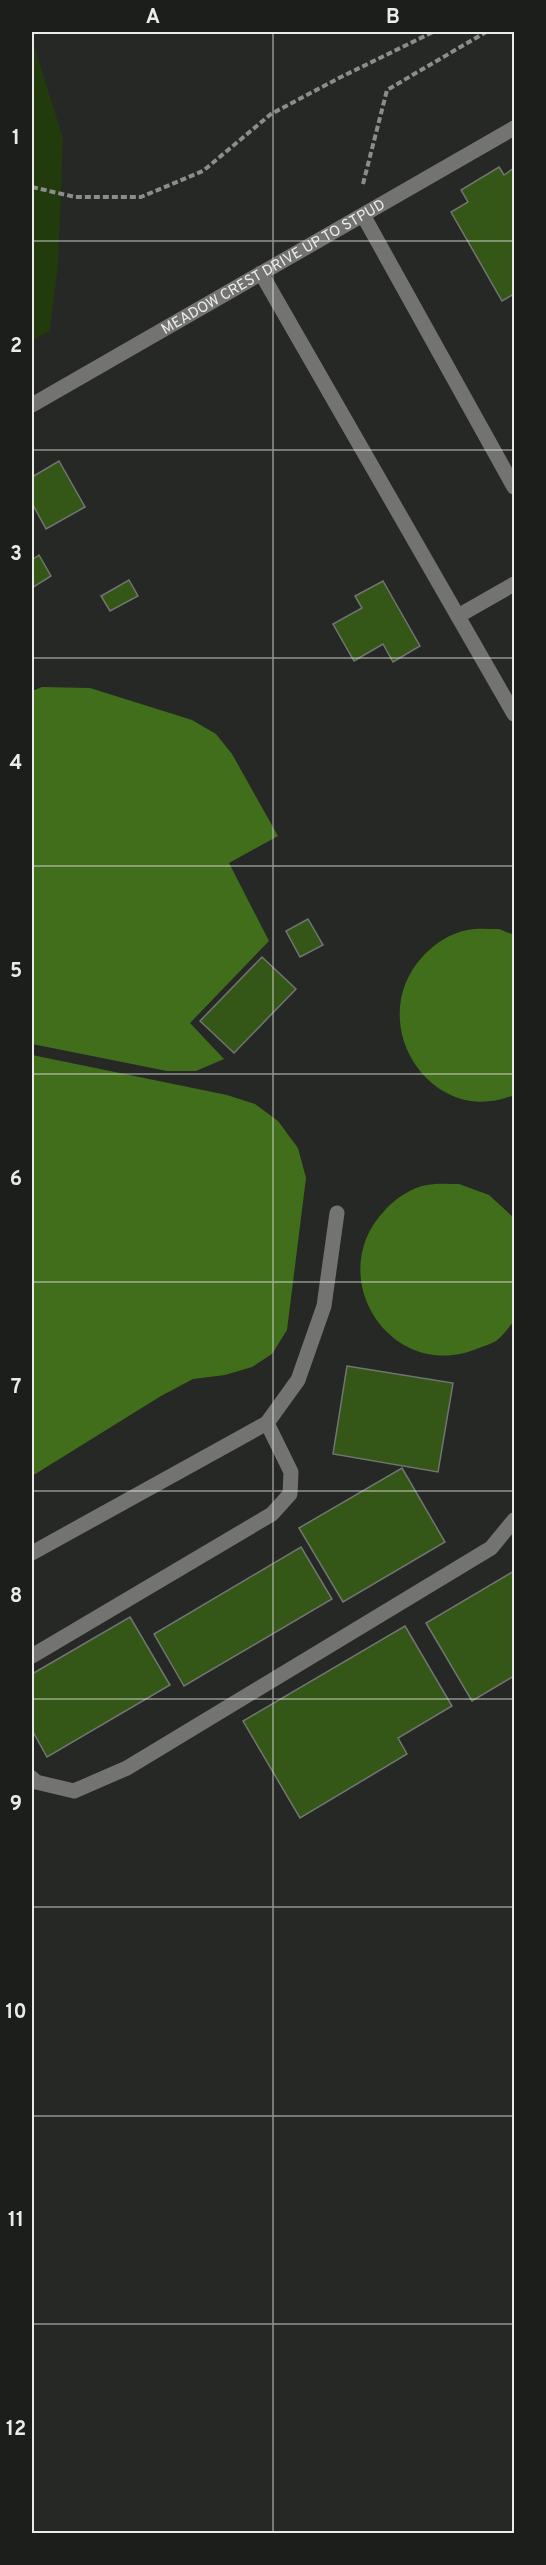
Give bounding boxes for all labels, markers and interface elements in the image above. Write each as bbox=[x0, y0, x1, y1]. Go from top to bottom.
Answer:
text: A bbox=[146, 5, 160, 31]
text: B bbox=[386, 5, 400, 31]
text: 1 bbox=[12, 126, 20, 152]
street label: MEADOW CREST DRIVE UP TO STPUD bbox=[158, 196, 389, 340]
text: 2 bbox=[10, 334, 22, 360]
text: 3 bbox=[10, 542, 22, 568]
text: 4 bbox=[10, 751, 22, 777]
text: 5 bbox=[10, 959, 22, 985]
text: 6 bbox=[10, 1167, 22, 1193]
text: 7 bbox=[11, 1375, 21, 1401]
text: 8 bbox=[10, 1584, 22, 1610]
text: 9 bbox=[10, 1792, 22, 1818]
text: 10 bbox=[5, 2000, 27, 2026]
text: 11 bbox=[8, 2208, 24, 2234]
text: 12 bbox=[6, 2417, 26, 2443]

